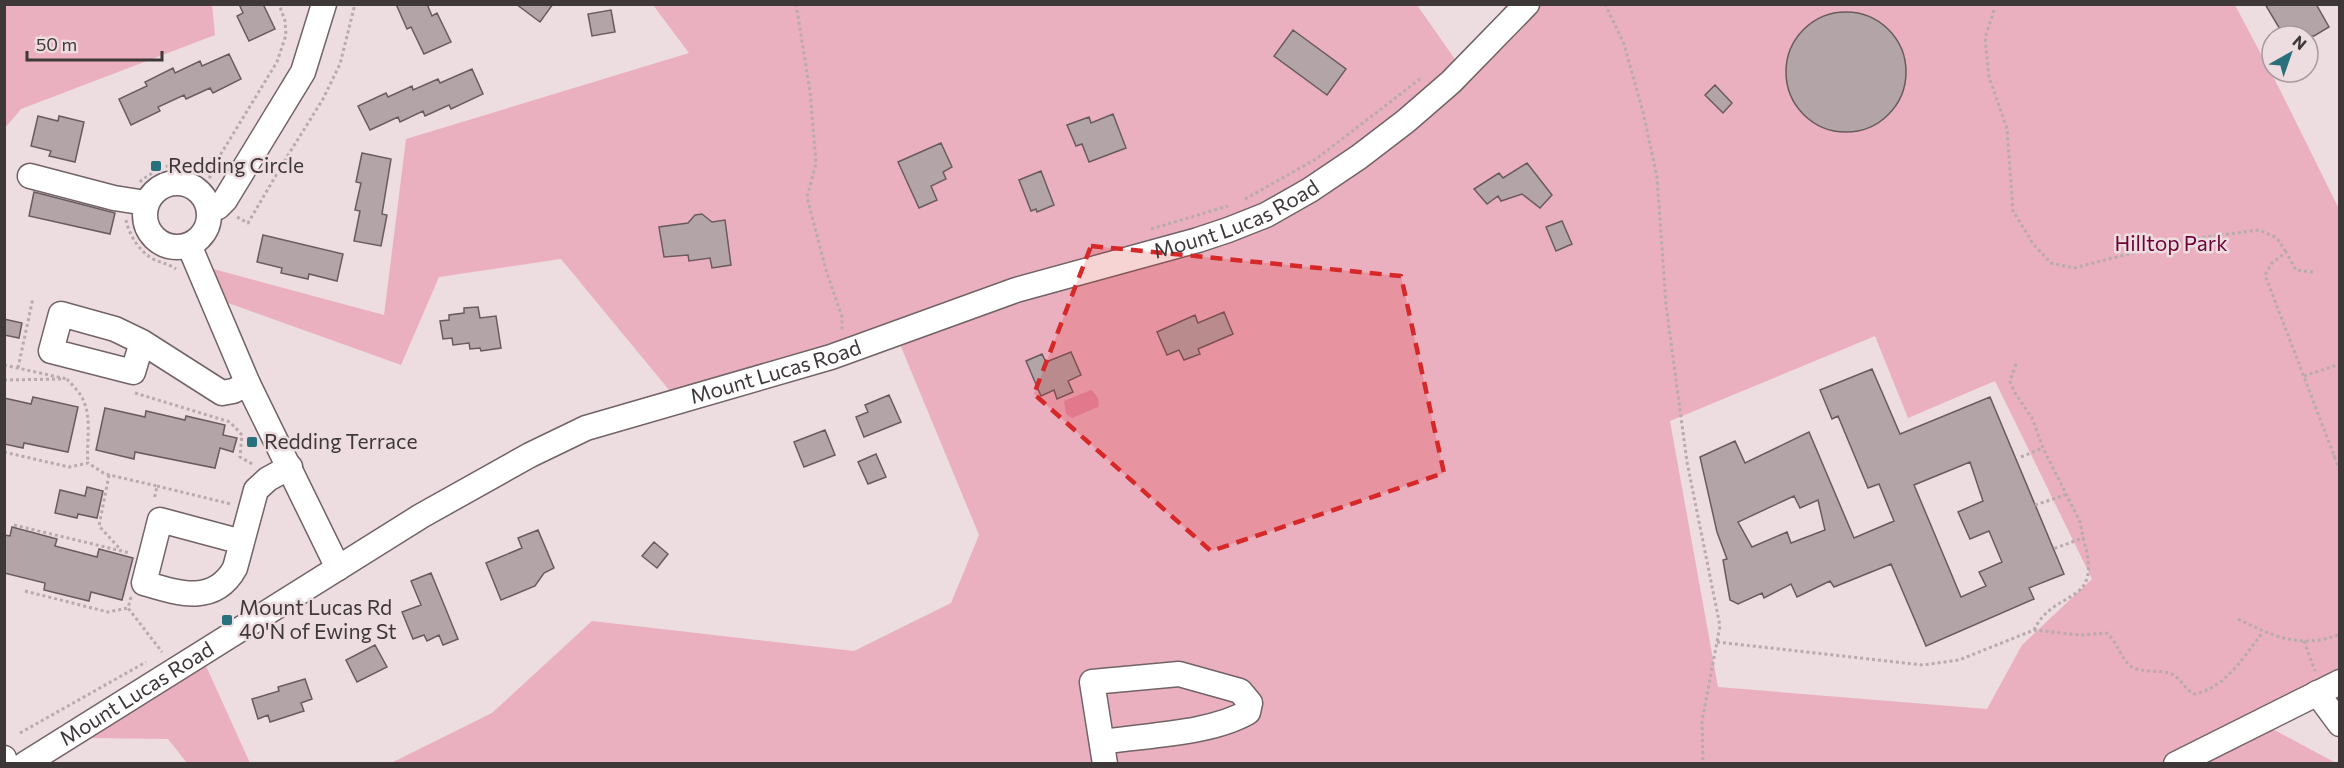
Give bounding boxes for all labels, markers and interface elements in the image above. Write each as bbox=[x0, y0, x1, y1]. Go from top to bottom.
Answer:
scale bar bbox=[27, 24, 162, 62]
north arrow bbox=[2260, 24, 2320, 84]
text: N bbox=[2289, 31, 2311, 53]
text: 50 m bbox=[36, 33, 77, 55]
place label: Redding Circle bbox=[168, 152, 304, 177]
marker: Redding Circle bbox=[149, 159, 163, 173]
street label: Mount Lucas Road bbox=[1151, 174, 1323, 263]
park label: Hilltop Park bbox=[2114, 230, 2228, 255]
street label: Mount Lucas Road bbox=[687, 333, 864, 408]
place label: Redding Terrace bbox=[264, 428, 417, 453]
marker: Redding Terrace bbox=[245, 435, 259, 449]
place label: Mount Lucas Rd 40'N of Ewing St bbox=[239, 594, 397, 643]
marker: Mount Lucas Rd 40'N of Ewing St bbox=[220, 613, 234, 627]
street label: Mount Lucas Road bbox=[54, 635, 218, 750]

